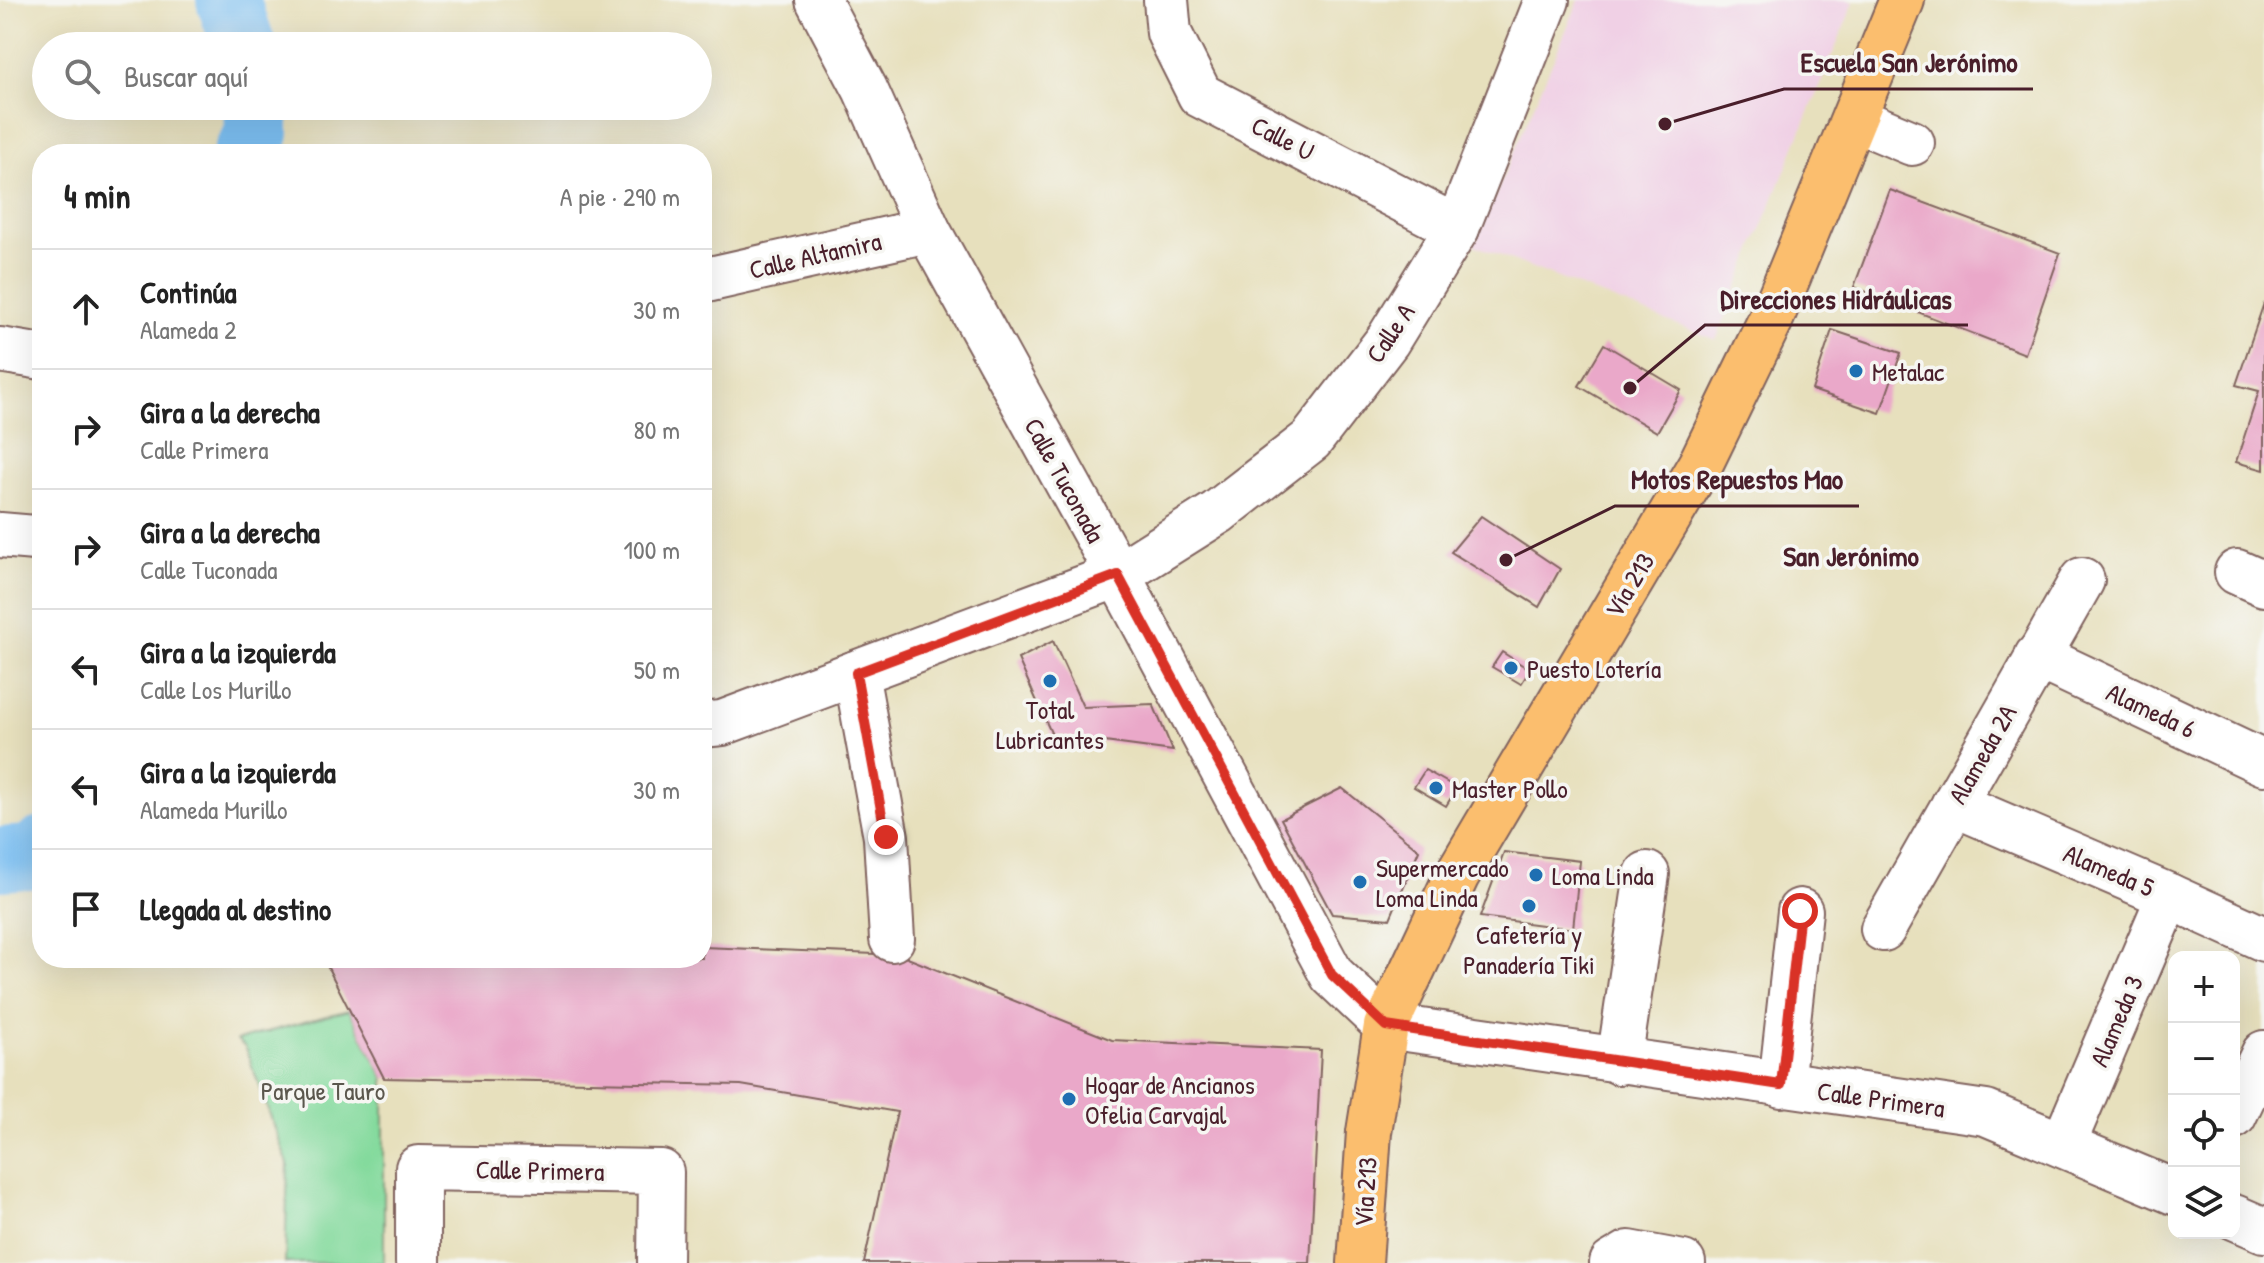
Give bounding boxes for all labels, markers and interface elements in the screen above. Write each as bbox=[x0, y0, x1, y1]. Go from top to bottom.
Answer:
search box bbox=[32, 32, 712, 120]
callout: Escuela San Jerónimo bbox=[1784, 37, 2033, 89]
text: Escuela San Jerónimo bbox=[1801, 43, 2018, 81]
icon: search bbox=[60, 54, 104, 98]
text: Buscar aquí bbox=[124, 56, 249, 96]
street label: Calle U bbox=[1246, 107, 1320, 169]
text: 4 min bbox=[64, 173, 131, 219]
text: A pie · 290 m bbox=[560, 179, 680, 214]
street label: Calle Altamira bbox=[746, 223, 884, 287]
text: Continúa bbox=[140, 272, 236, 312]
callout: Direcciones Hidráulicas bbox=[1705, 273, 1968, 325]
text: Direcciones Hidráulicas bbox=[1720, 280, 1952, 318]
icon: ahead bbox=[64, 287, 108, 331]
text: 30 m bbox=[633, 292, 680, 327]
street label: Calle A bbox=[1357, 296, 1423, 370]
text: Alameda 2 bbox=[140, 312, 236, 347]
place label: Metalac bbox=[1872, 354, 1944, 389]
marker: Metalac bbox=[1847, 362, 1865, 380]
text: Gira a la derecha bbox=[140, 392, 320, 432]
icon: right bbox=[64, 407, 108, 451]
street label: Calle Tuconada bbox=[1016, 411, 1114, 549]
text: 80 m bbox=[633, 412, 680, 447]
text: Calle Primera bbox=[140, 432, 269, 467]
callout: Motos Repuestos Mao bbox=[1615, 454, 1859, 506]
text: Motos Repuestos Mao bbox=[1631, 460, 1844, 499]
text: Gira a la derecha bbox=[140, 512, 320, 552]
icon: right bbox=[64, 527, 108, 571]
text: 100 m bbox=[624, 532, 680, 567]
district label: San Jerónimo bbox=[1783, 537, 1920, 575]
street label: Vía 213 bbox=[1596, 546, 1662, 624]
text: Calle Tuconada bbox=[140, 552, 277, 587]
text: Gira a la izquierda bbox=[140, 632, 336, 672]
icon: left bbox=[64, 647, 108, 691]
place label: Puesto Lotería bbox=[1527, 651, 1661, 686]
text: 50 m bbox=[634, 652, 680, 687]
marker: Puesto Lotería bbox=[1502, 659, 1520, 677]
text: Calle Los Murillo bbox=[140, 672, 292, 707]
marker: Total Lubricantes bbox=[1041, 672, 1059, 690]
street label: Alameda 6 bbox=[2101, 674, 2201, 746]
place label: Total Lubricantes bbox=[996, 692, 1104, 757]
street label: Alameda 2A bbox=[1940, 698, 2025, 810]
text: Gira a la izquierda bbox=[140, 752, 336, 792]
icon: left bbox=[64, 767, 108, 811]
place label: Master Pollo bbox=[1452, 771, 1568, 806]
text: 30 m bbox=[633, 772, 680, 807]
marker: Master Pollo bbox=[1427, 779, 1445, 797]
text: Alameda Murillo bbox=[140, 792, 288, 827]
route end bbox=[868, 819, 904, 855]
street label: Alameda 5 bbox=[2058, 835, 2160, 905]
place label: Supermercado Loma Linda bbox=[1376, 850, 1509, 915]
place label: Loma Linda bbox=[1552, 858, 1654, 893]
marker: Loma Linda bbox=[1527, 866, 1545, 884]
marker: Supermercado Loma Linda bbox=[1351, 873, 1369, 891]
icon: arrive bbox=[64, 887, 108, 931]
text: Llegada al destino bbox=[140, 889, 331, 929]
route start bbox=[1782, 893, 1818, 929]
marker: Cafetería y Panadería Tiki bbox=[1520, 897, 1538, 915]
place label: Cafetería y Panadería Tiki bbox=[1463, 917, 1595, 982]
map controls bbox=[2168, 951, 2240, 1239]
button: + bbox=[2168, 951, 2240, 1023]
street label: Alameda 3 bbox=[2081, 970, 2151, 1072]
button: − bbox=[2168, 1023, 2240, 1095]
place label: Hogar de Ancianos Ofelia Carvajal bbox=[1085, 1067, 1255, 1132]
park label: Parque Tauro bbox=[261, 1073, 385, 1108]
street label: Calle Primera bbox=[1815, 1073, 1947, 1125]
marker: Hogar de Ancianos Ofelia Carvajal bbox=[1060, 1090, 1078, 1108]
button: locate bbox=[2168, 1095, 2240, 1167]
street label: Calle Primera bbox=[475, 1151, 605, 1189]
street label: Vía 213 bbox=[1345, 1156, 1385, 1228]
button: layers bbox=[2168, 1167, 2240, 1239]

